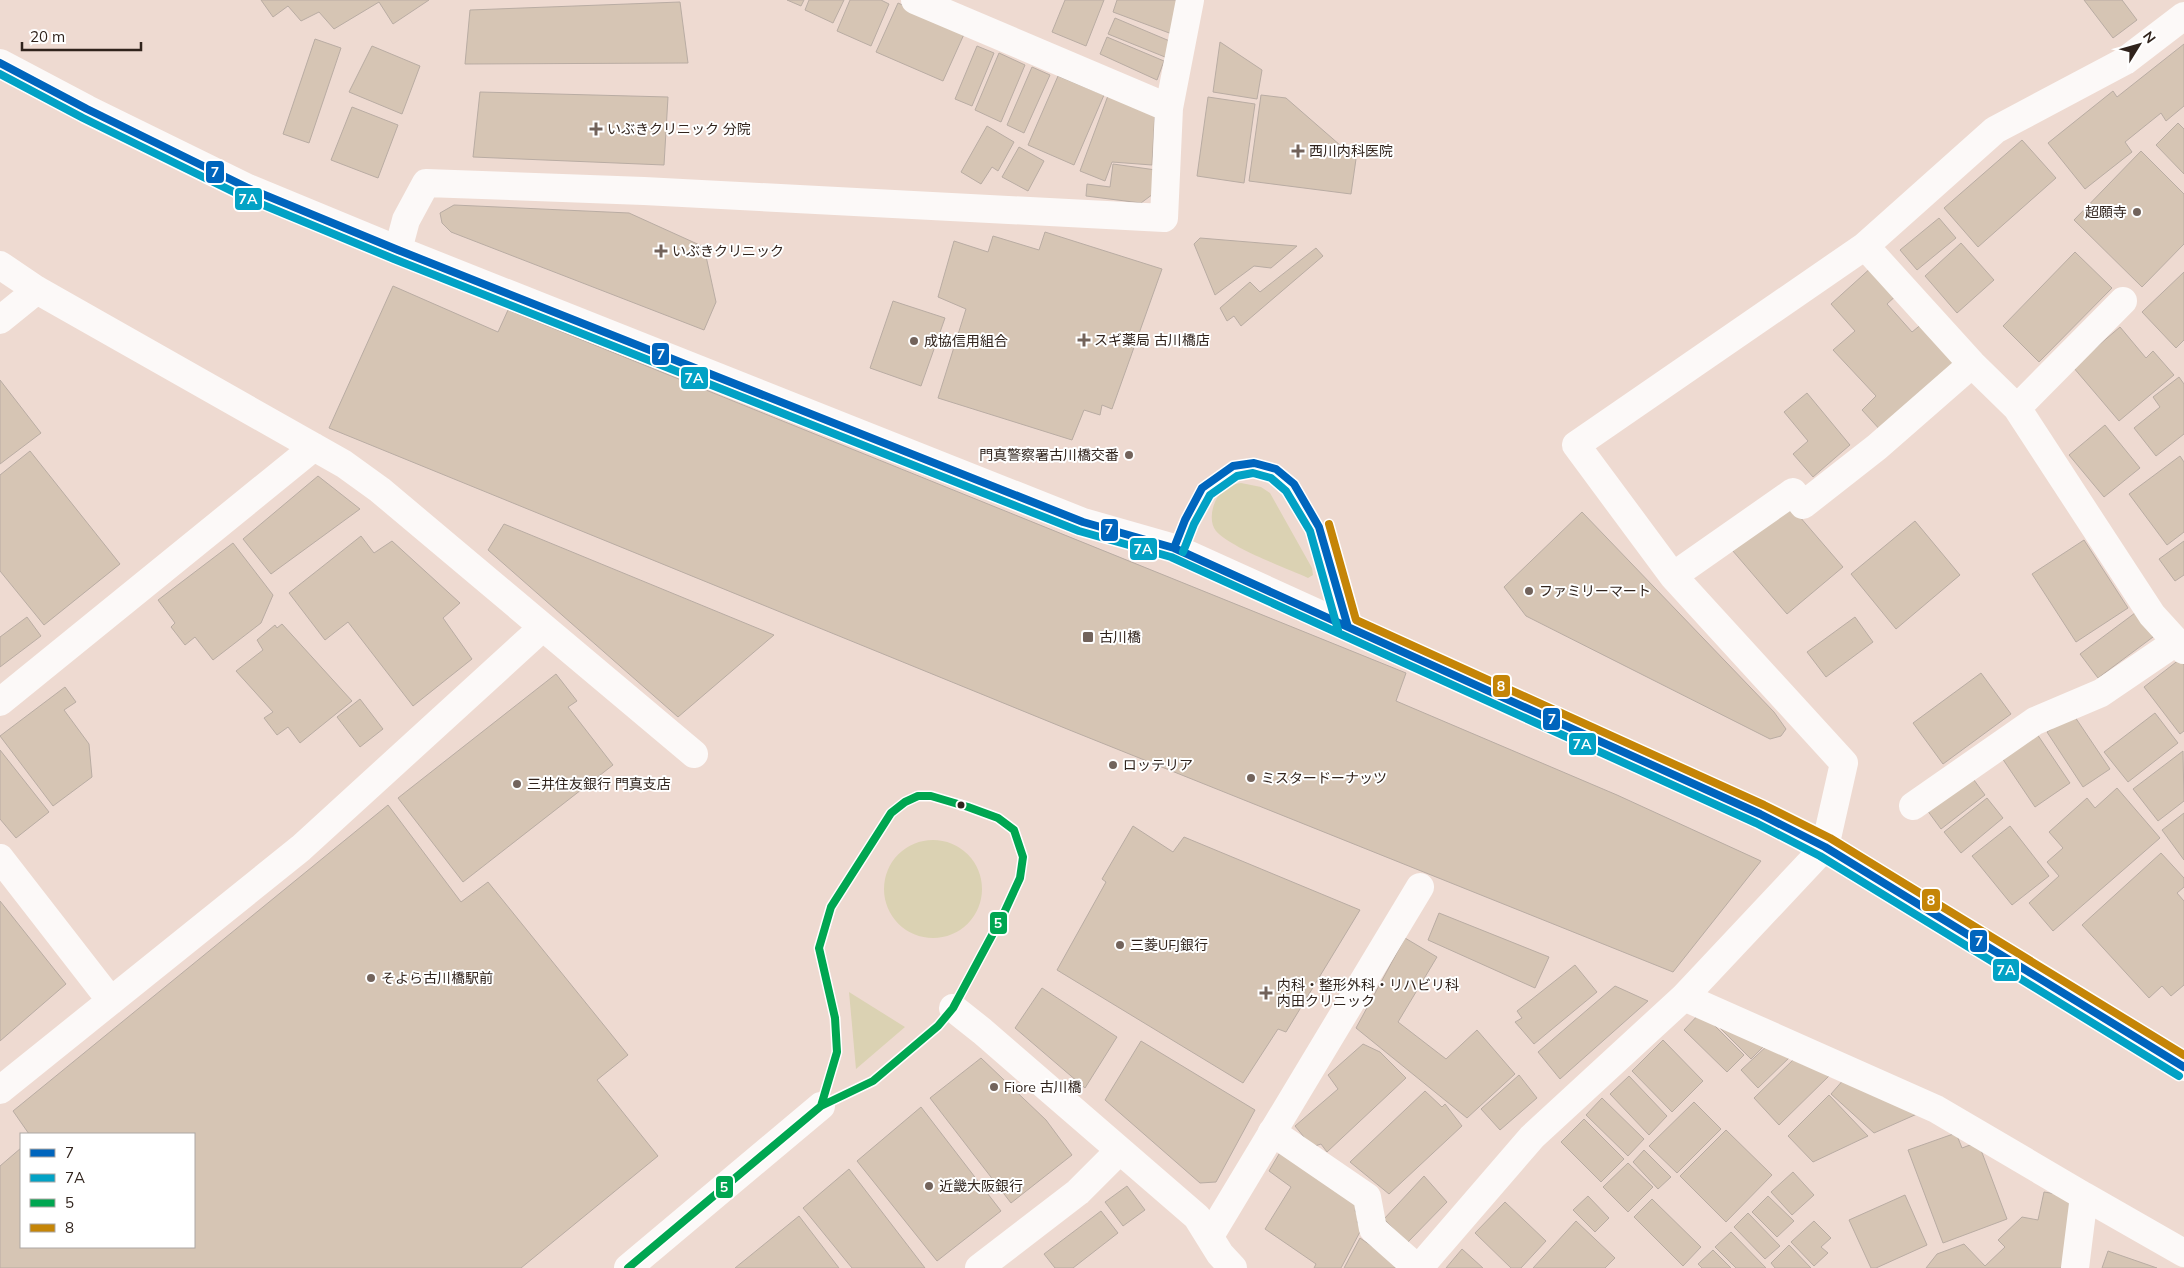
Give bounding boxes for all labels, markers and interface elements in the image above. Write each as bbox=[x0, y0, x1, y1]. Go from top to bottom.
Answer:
scale bar bbox=[22, 20, 141, 52]
north arrow bbox=[2114, 20, 2164, 70]
text: 20 m bbox=[30, 27, 65, 46]
text: N bbox=[2139, 28, 2160, 47]
place label: いぶきクリニック 分院 bbox=[607, 120, 751, 138]
marker: いぶきクリニック 分院 bbox=[589, 122, 603, 136]
place label: 西川内科医院 bbox=[1309, 142, 1393, 160]
marker: 西川内科医院 bbox=[1291, 144, 1305, 158]
line badge: 7 bbox=[205, 160, 225, 184]
text: 7 bbox=[211, 163, 219, 181]
line badge: 7A bbox=[234, 187, 263, 211]
text: 7A bbox=[239, 190, 258, 208]
place label: 超願寺 bbox=[2085, 203, 2127, 221]
marker: 超願寺 bbox=[2131, 206, 2143, 218]
place label: いぶきクリニック bbox=[672, 242, 784, 260]
marker: いぶきクリニック bbox=[654, 244, 668, 258]
place label: スギ薬局 古川橋店 bbox=[1094, 331, 1210, 349]
place label: 成協信用組合 bbox=[924, 332, 1008, 350]
marker: スギ薬局 古川橋店 bbox=[1078, 334, 1090, 346]
marker: 成協信用組合 bbox=[908, 335, 920, 347]
line badge: 7 bbox=[651, 342, 670, 366]
text: 7 bbox=[657, 345, 665, 363]
line badge: 7A bbox=[680, 366, 709, 390]
text: 7A bbox=[685, 369, 704, 387]
place label: 門真警察署古川橋交番 bbox=[979, 446, 1119, 464]
marker: 門真警察署古川橋交番 bbox=[1123, 449, 1135, 461]
line badge: 7 bbox=[1100, 518, 1119, 542]
text: 7 bbox=[1105, 520, 1113, 538]
line badge: 7A bbox=[1129, 537, 1158, 561]
text: 7A bbox=[1134, 540, 1153, 558]
place label: ファミリーマート bbox=[1539, 582, 1651, 600]
marker: ファミリーマート bbox=[1523, 585, 1535, 597]
place label: 古川橋 bbox=[1099, 628, 1141, 646]
marker: 古川橋 bbox=[1081, 630, 1095, 644]
line badge: 8 bbox=[1492, 674, 1511, 698]
text: 8 bbox=[1497, 677, 1505, 695]
line badge: 7 bbox=[1542, 707, 1561, 731]
text: 7 bbox=[1548, 710, 1556, 728]
line badge: 7A bbox=[1568, 732, 1597, 756]
text: 7A bbox=[1573, 735, 1592, 753]
place label: ロッテリア bbox=[1123, 756, 1193, 774]
marker: ロッテリア bbox=[1107, 759, 1119, 771]
place label: ミスタードーナッツ bbox=[1261, 769, 1387, 787]
marker: ミスタードーナッツ bbox=[1245, 772, 1257, 784]
place label: 三井住友銀行 門真支店 bbox=[527, 775, 671, 793]
marker: 三井住友銀行 門真支店 bbox=[511, 778, 523, 790]
unlabelled marker bbox=[956, 800, 966, 810]
line badge: 8 bbox=[1921, 888, 1941, 912]
text: 8 bbox=[1927, 891, 1935, 909]
line badge: 5 bbox=[989, 911, 1008, 935]
text: 5 bbox=[994, 914, 1002, 932]
line badge: 7 bbox=[1969, 929, 1988, 953]
text: 7 bbox=[1975, 932, 1983, 950]
place label: 三菱UFJ銀行 bbox=[1130, 936, 1208, 954]
marker: 三菱UFJ銀行 bbox=[1114, 939, 1126, 951]
line badge: 7A bbox=[1992, 958, 2020, 982]
text: 7A bbox=[1997, 961, 2016, 979]
place label: そよら古川橋駅前 bbox=[381, 969, 493, 987]
marker: そよら古川橋駅前 bbox=[365, 972, 377, 984]
place label: 内科・整形外科・リハビリ科 内田クリニック bbox=[1277, 976, 1459, 1010]
marker: 内科・整形外科・リハビリ科 内田クリニック bbox=[1259, 986, 1273, 1000]
place label: Fiore 古川橋 bbox=[1004, 1078, 1081, 1096]
marker: Fiore 古川橋 bbox=[988, 1081, 1000, 1093]
legend bbox=[20, 1133, 195, 1248]
text: 7 bbox=[65, 1143, 74, 1162]
text: 7A bbox=[65, 1168, 85, 1187]
line badge: 5 bbox=[715, 1175, 734, 1199]
place label: 近畿大阪銀行 bbox=[939, 1177, 1023, 1195]
text: 5 bbox=[720, 1178, 728, 1196]
marker: 近畿大阪銀行 bbox=[923, 1180, 935, 1192]
text: 5 bbox=[65, 1193, 74, 1212]
text: 8 bbox=[65, 1218, 74, 1237]

